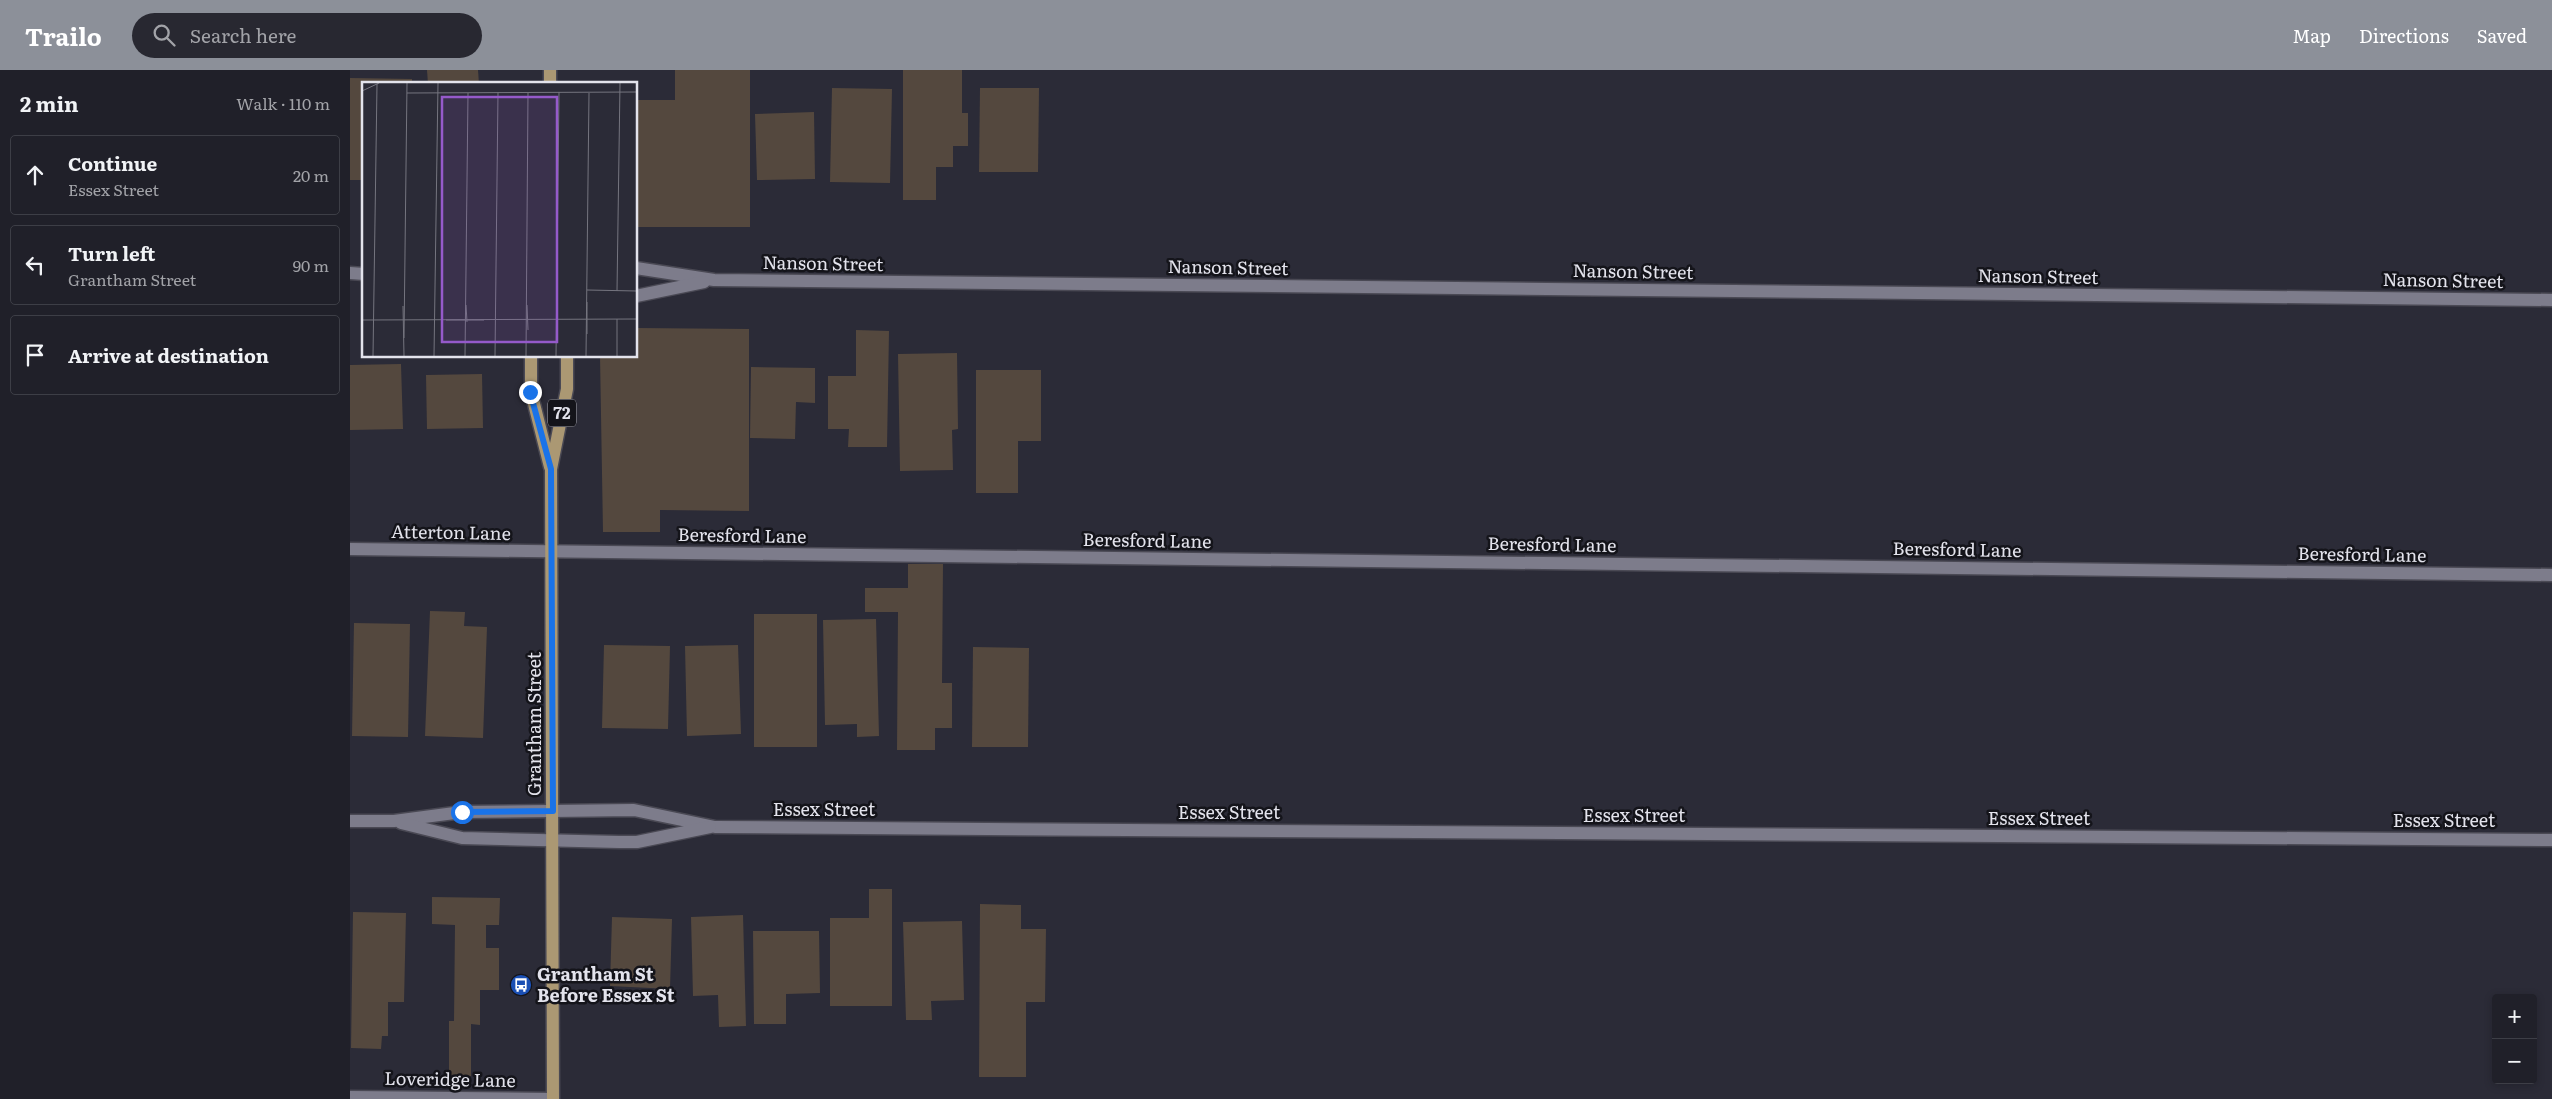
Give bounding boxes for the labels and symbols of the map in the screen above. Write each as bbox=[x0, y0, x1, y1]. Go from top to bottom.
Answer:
inset map bbox=[362, 82, 638, 358]
street label: Nanson Street bbox=[762, 248, 884, 277]
street label: Nanson Street bbox=[1167, 252, 1289, 281]
street label: Nanson Street bbox=[1572, 256, 1694, 285]
street label: Nanson Street bbox=[1977, 261, 2099, 290]
street label: Nanson Street bbox=[2382, 265, 2504, 294]
route end bbox=[519, 381, 542, 404]
road number: 72 bbox=[548, 399, 576, 426]
street label: Atterton Lane bbox=[391, 517, 511, 546]
street label: Beresford Lane bbox=[677, 520, 807, 549]
street label: Beresford Lane bbox=[1082, 525, 1212, 554]
street label: Beresford Lane bbox=[1487, 529, 1617, 558]
street label: Beresford Lane bbox=[1892, 534, 2022, 563]
street label: Beresford Lane bbox=[2297, 539, 2427, 568]
street label: Grantham Street bbox=[520, 651, 547, 796]
street label: Essex Street bbox=[773, 795, 876, 822]
street label: Essex Street bbox=[1178, 798, 1281, 825]
route start bbox=[451, 801, 474, 824]
street label: Essex Street bbox=[1583, 801, 1686, 828]
street label: Essex Street bbox=[1988, 804, 2091, 831]
street label: Essex Street bbox=[2393, 806, 2496, 833]
place label: Grantham St Before Essex St bbox=[537, 960, 675, 1008]
bus stop icon: Grantham St Before Essex St bbox=[509, 973, 533, 997]
street label: Loveridge Lane bbox=[384, 1064, 516, 1093]

